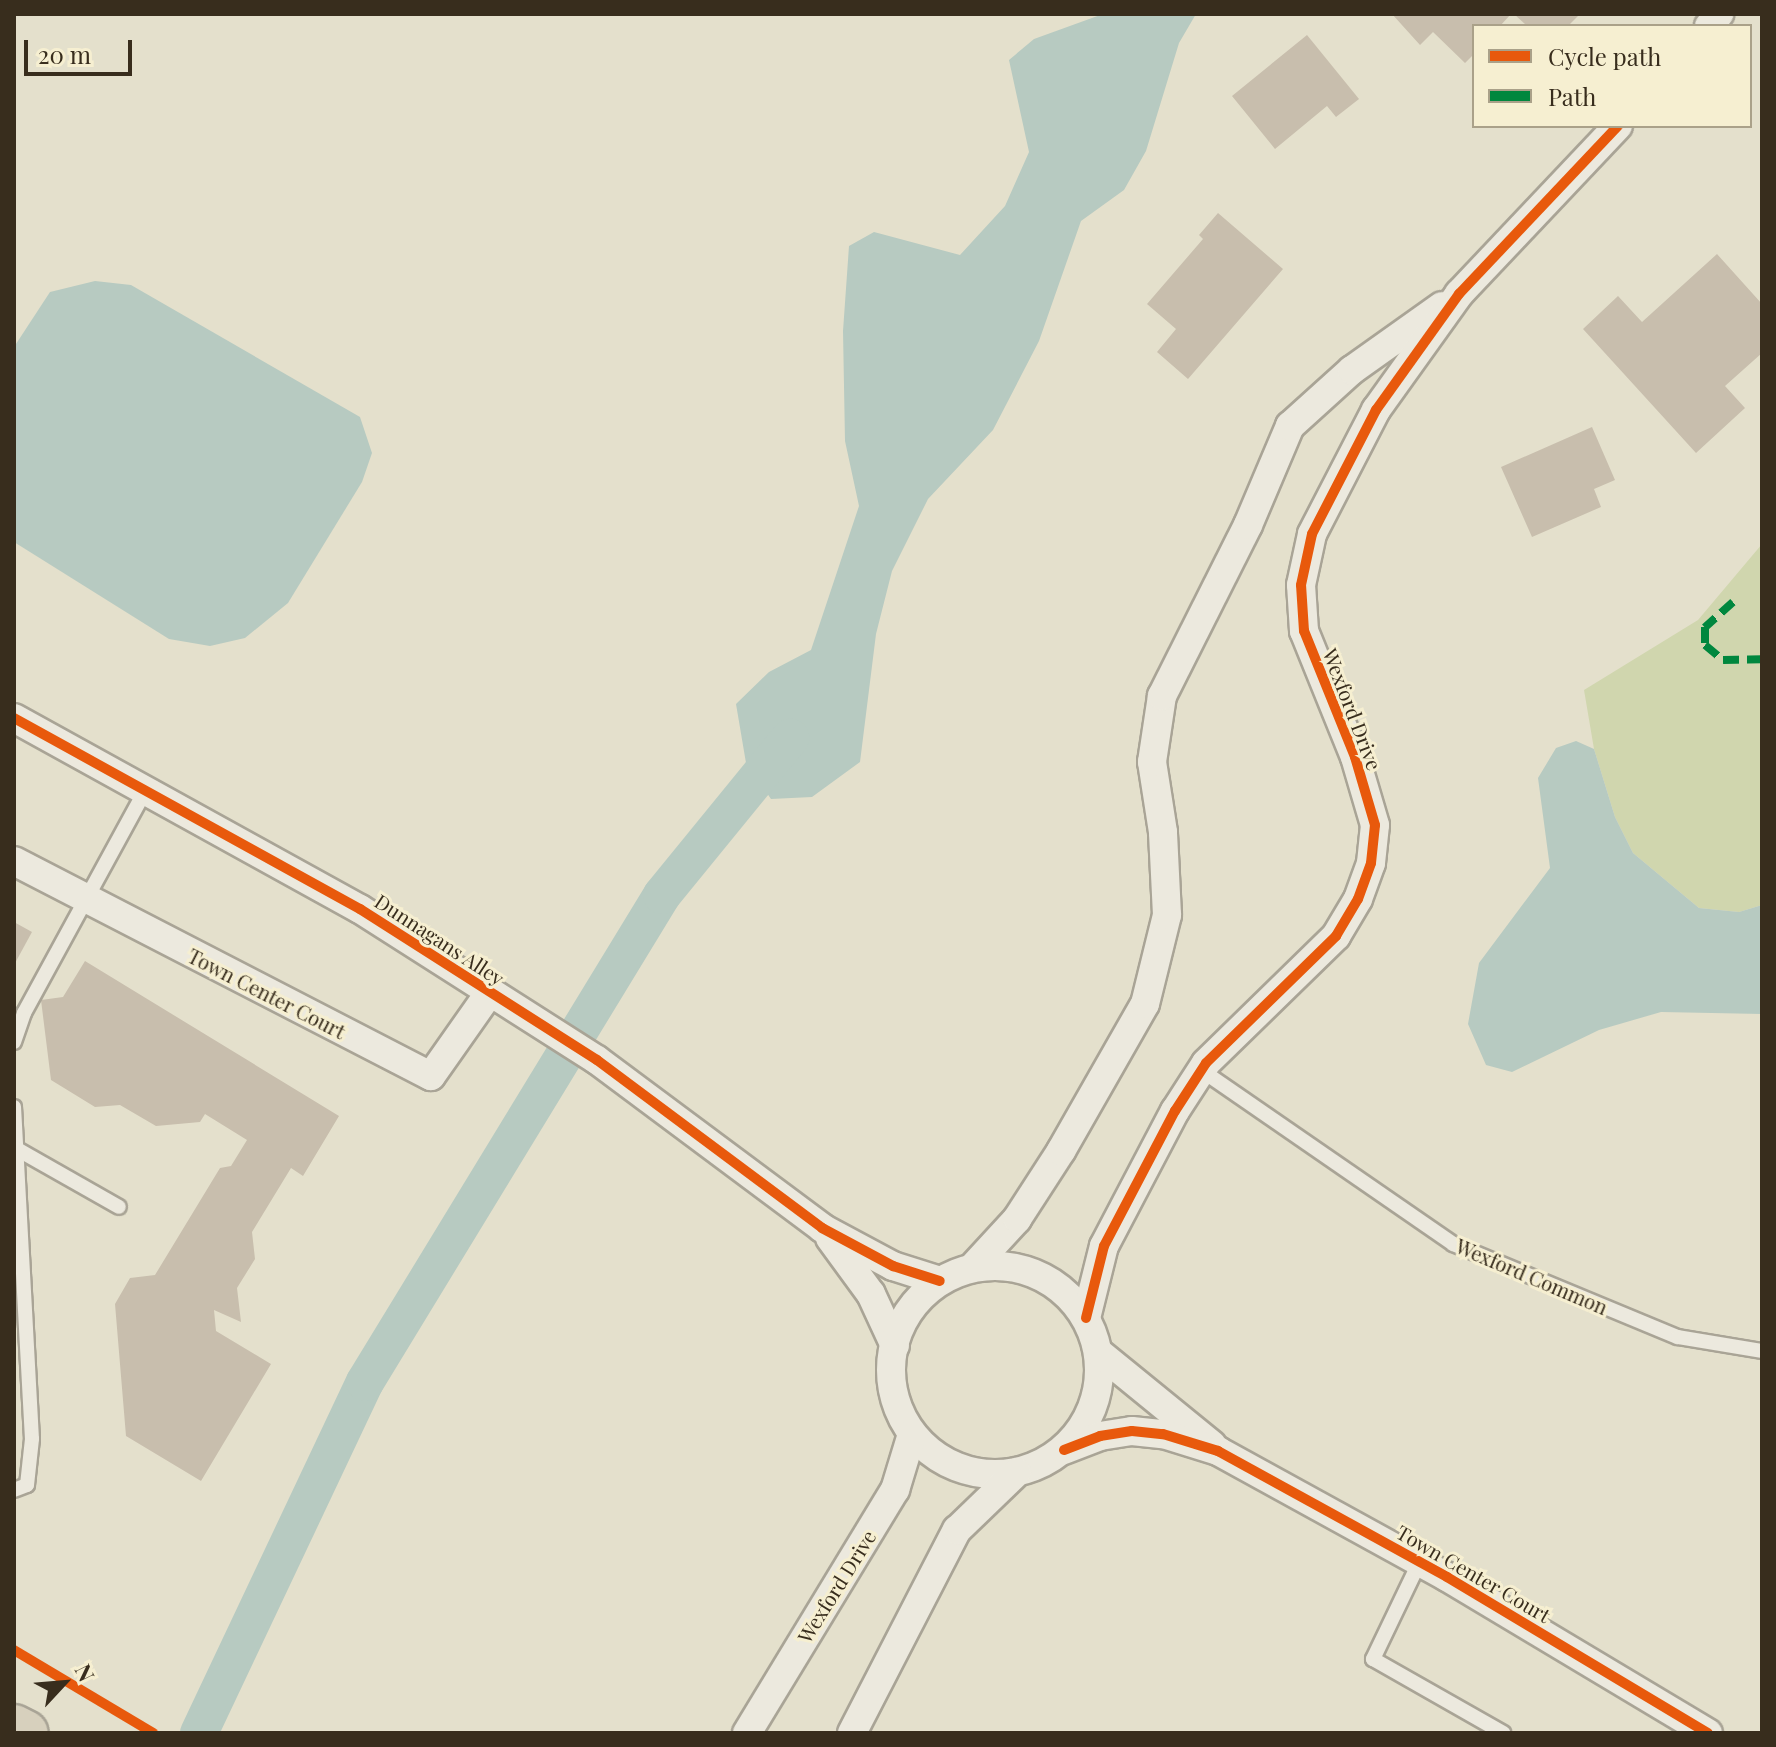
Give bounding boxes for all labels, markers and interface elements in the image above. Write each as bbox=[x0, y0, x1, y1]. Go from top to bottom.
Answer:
scale bar bbox=[28, 24, 136, 74]
legend bbox=[1472, 24, 1752, 128]
text: 20 m bbox=[38, 38, 91, 70]
text: Cycle path bbox=[1548, 40, 1661, 72]
text: Path bbox=[1548, 80, 1596, 112]
street label: Wexford Drive bbox=[1319, 645, 1387, 773]
street label: Dunnagans Alley bbox=[371, 888, 509, 990]
street label: Town Center Court bbox=[184, 943, 350, 1043]
street label: Wexford Common bbox=[1453, 1233, 1611, 1319]
street label: Town Center Court bbox=[1393, 1519, 1555, 1627]
street label: Wexford Drive bbox=[792, 1525, 880, 1647]
north arrow bbox=[24, 1643, 104, 1723]
text: N bbox=[69, 1659, 103, 1686]

